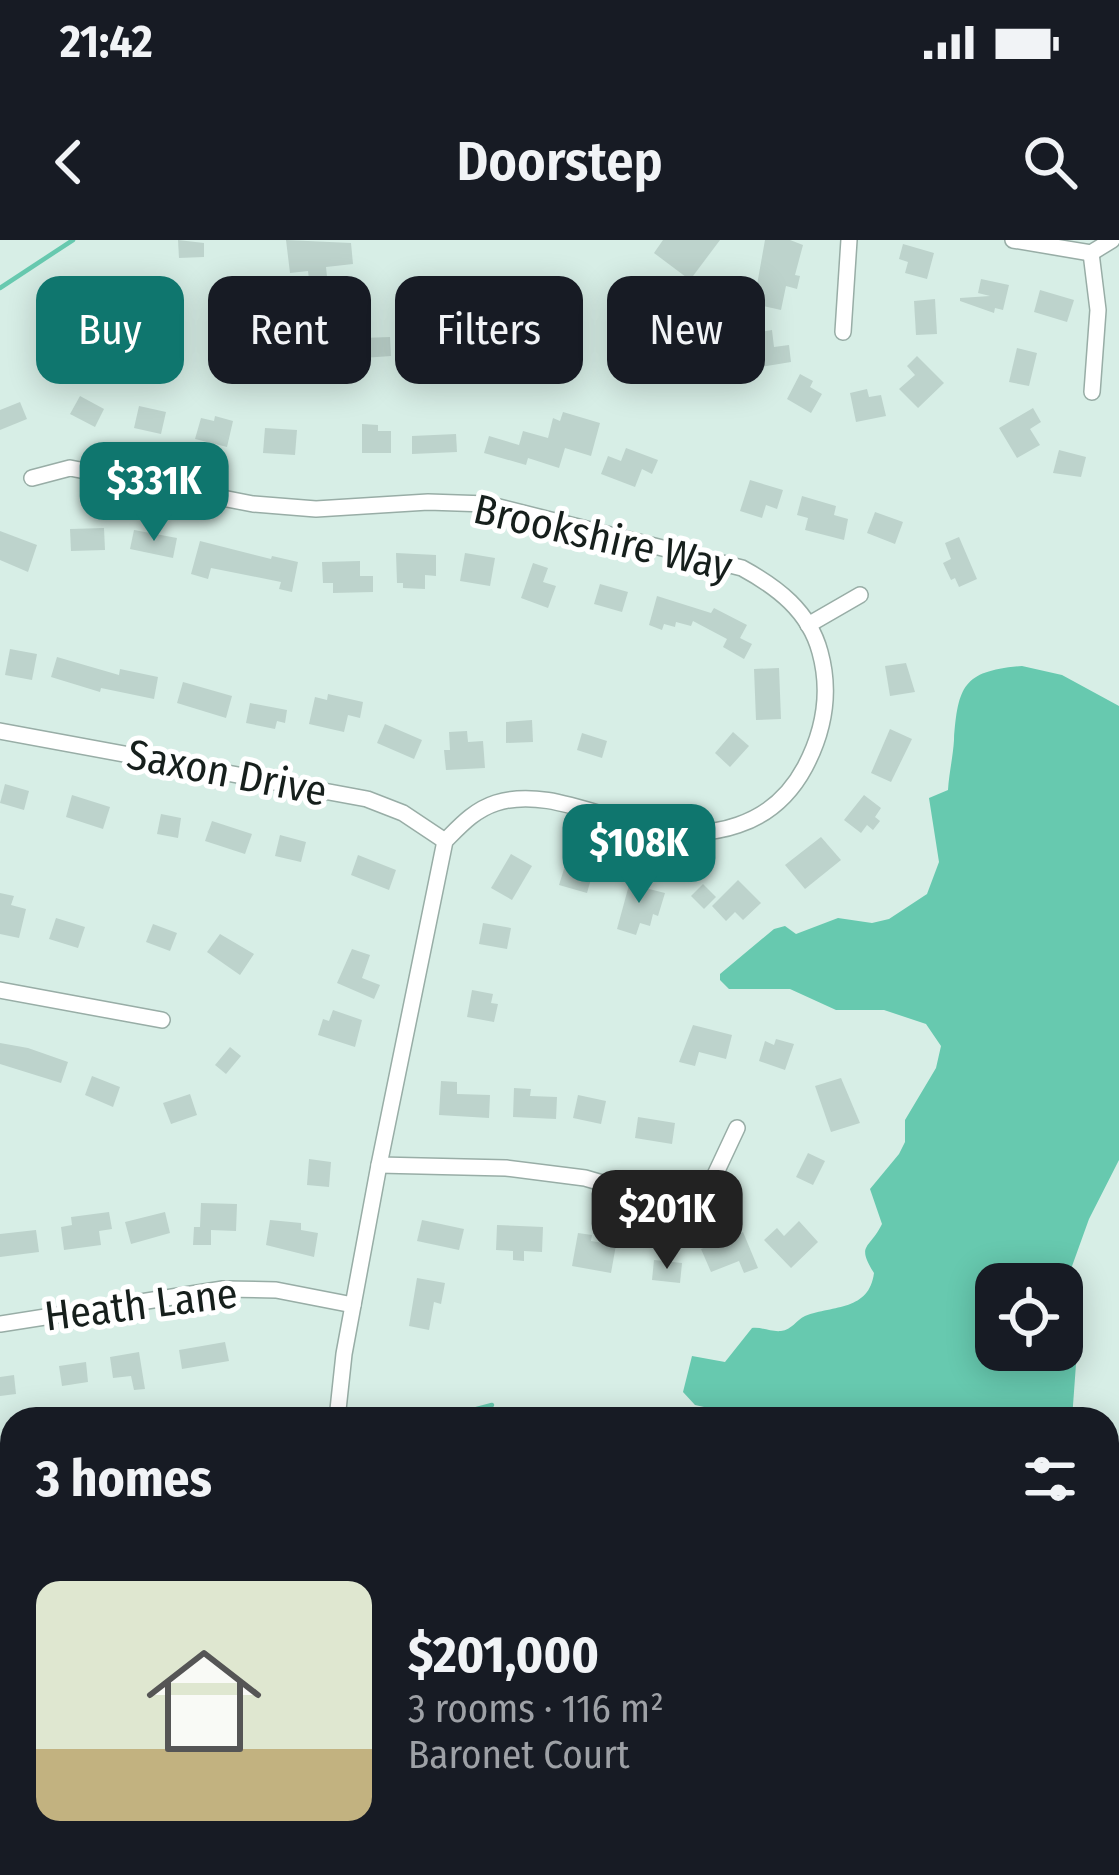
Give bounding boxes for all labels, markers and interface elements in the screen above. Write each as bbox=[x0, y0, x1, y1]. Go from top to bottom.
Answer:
text: 21:42 bbox=[60, 15, 153, 69]
icon: back bbox=[36, 129, 102, 195]
icon: search bbox=[1017, 129, 1083, 195]
text: Doorstep bbox=[456, 130, 663, 194]
chip: Buy bbox=[36, 276, 184, 384]
chip: Rent bbox=[208, 276, 371, 384]
chip: Filters bbox=[395, 276, 583, 384]
chip: New bbox=[607, 276, 765, 384]
pin: $331K bbox=[70, 442, 238, 544]
text: $331K bbox=[107, 458, 201, 504]
street label: Brookshire Way bbox=[469, 484, 737, 592]
street label: Saxon Drive bbox=[123, 729, 331, 817]
pin: $108K bbox=[555, 804, 723, 906]
text: $108K bbox=[589, 820, 689, 866]
pin: $201K bbox=[583, 1170, 751, 1272]
text: $201K bbox=[619, 1186, 715, 1232]
map controls bbox=[975, 1263, 1083, 1371]
button: locate bbox=[975, 1263, 1083, 1371]
street label: Heath Lane bbox=[42, 1268, 240, 1342]
icon: filters bbox=[1017, 1446, 1083, 1512]
text: 3 homes bbox=[36, 1448, 212, 1510]
text: $201,000 bbox=[408, 1624, 599, 1686]
icon: home bbox=[132, 1629, 276, 1773]
text: 3 rooms · 116 m² bbox=[408, 1686, 664, 1732]
text: Baronet Court bbox=[408, 1732, 630, 1778]

